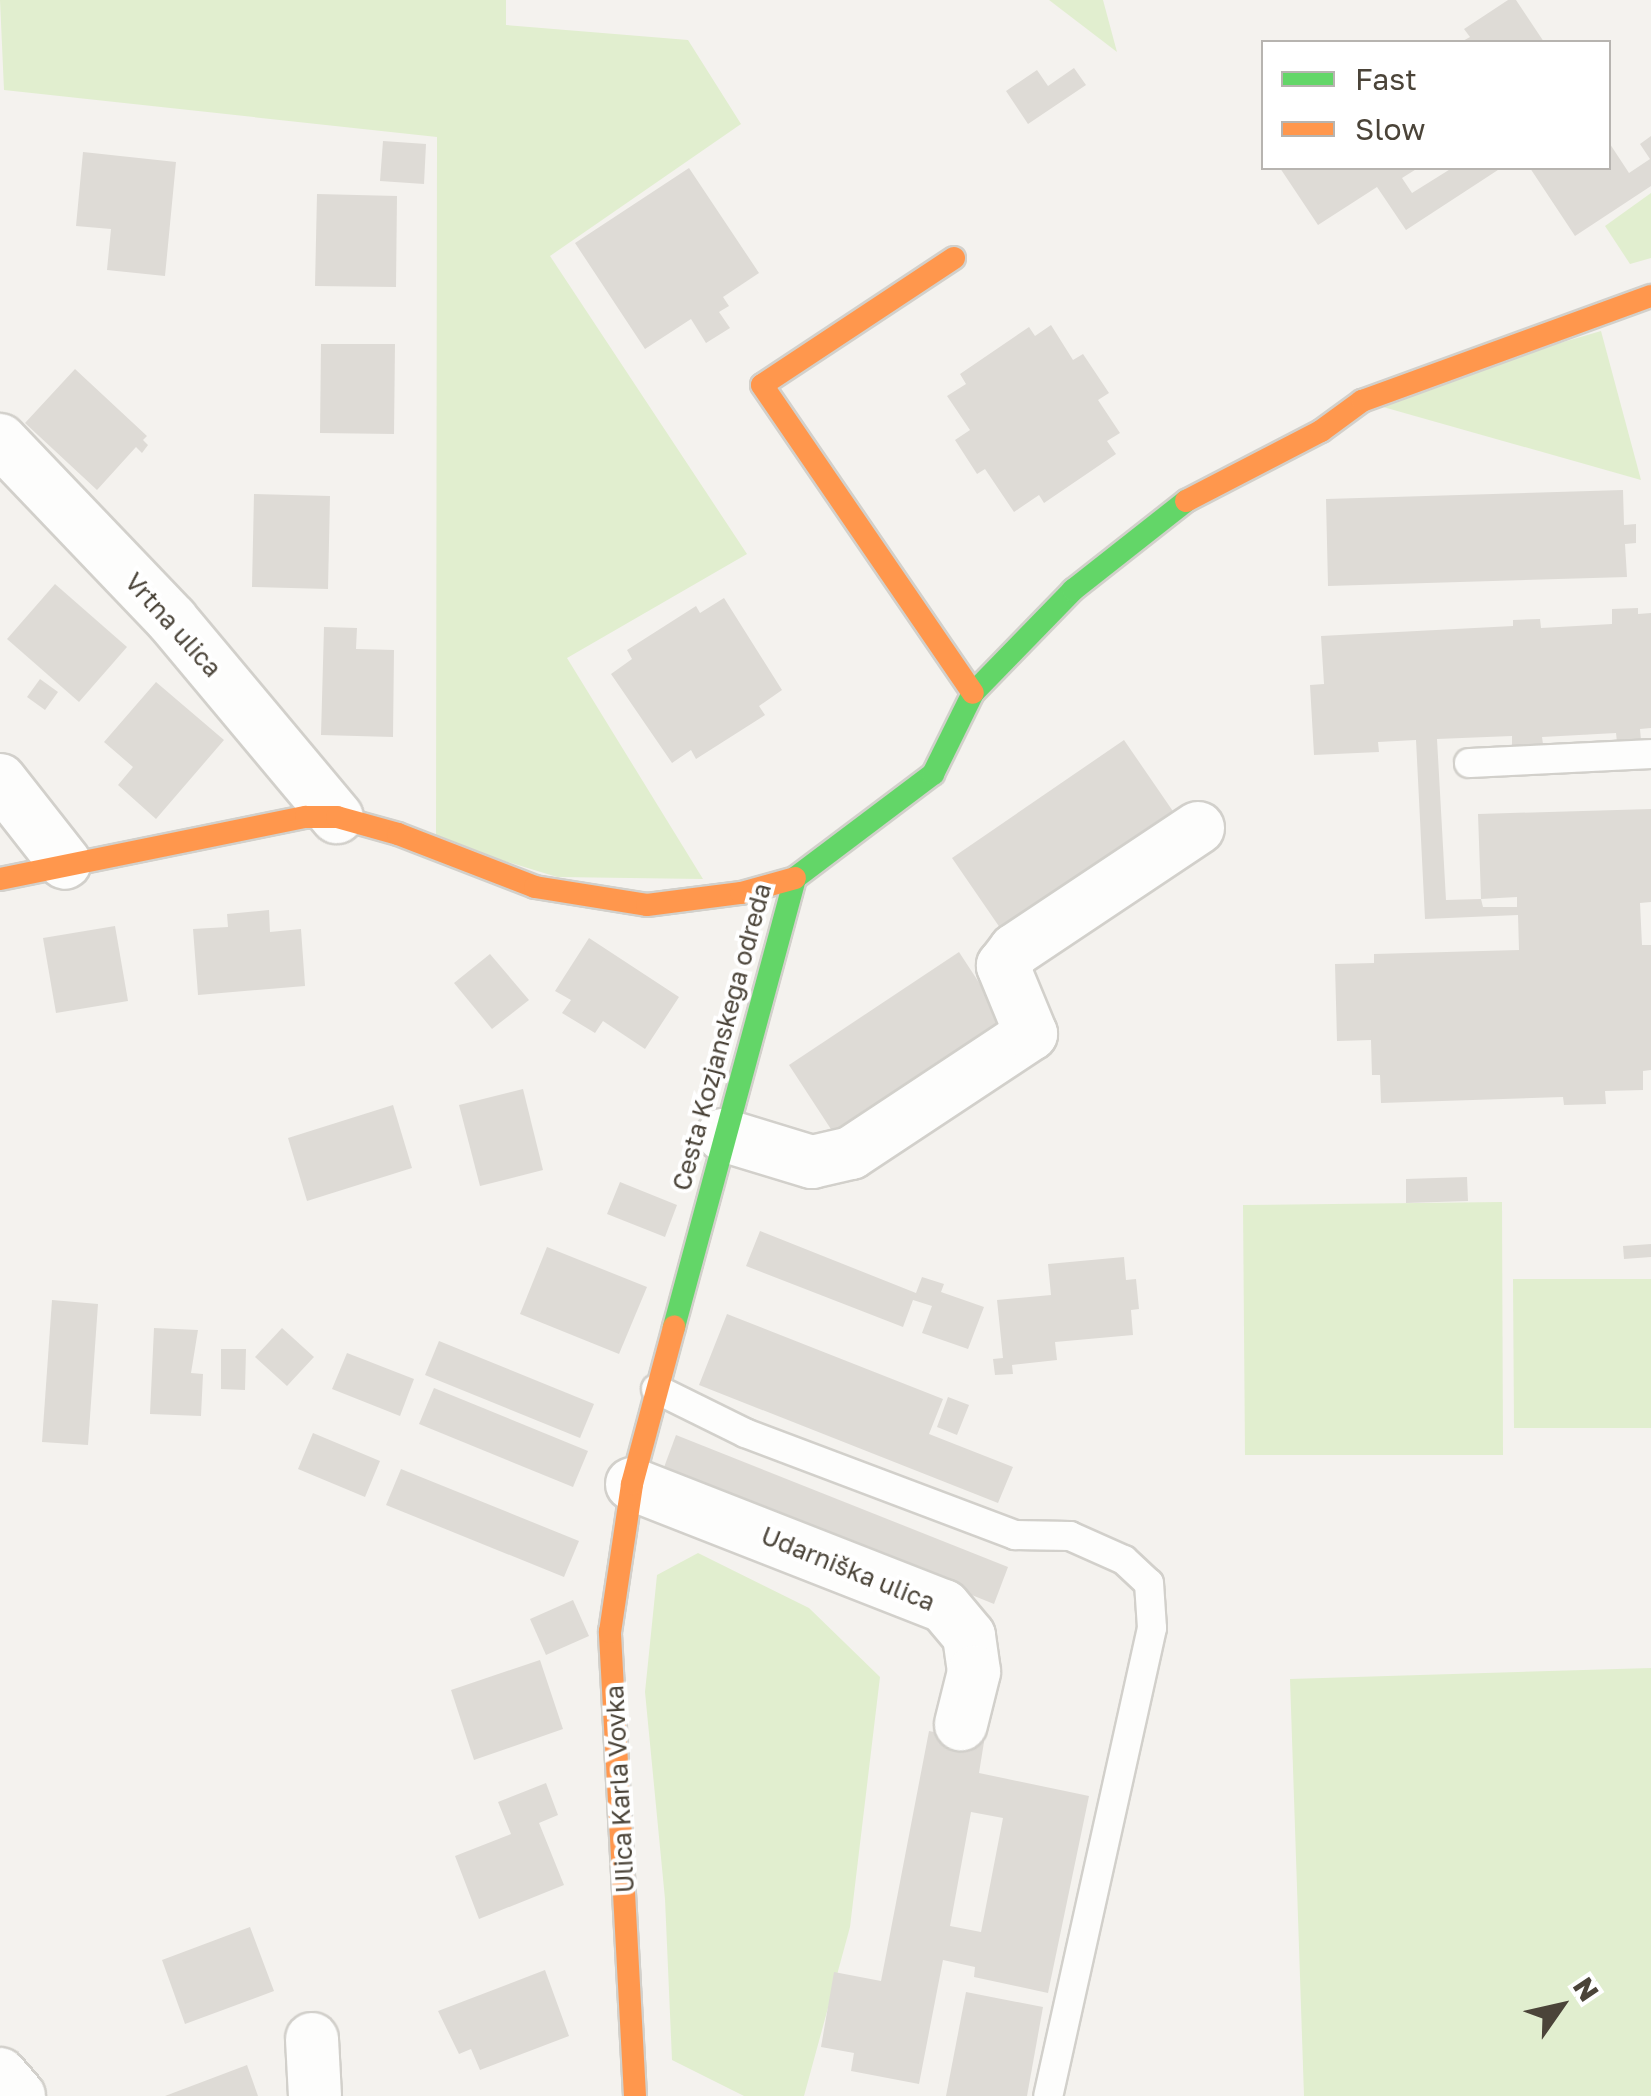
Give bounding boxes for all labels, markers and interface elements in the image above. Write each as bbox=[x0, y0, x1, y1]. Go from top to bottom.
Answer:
legend bbox=[1261, 40, 1611, 170]
text: Fast bbox=[1355, 61, 1417, 97]
text: Slow bbox=[1355, 111, 1426, 147]
street label: Vrtna ulica bbox=[119, 567, 227, 683]
street label: Cesta Kozjanskega odreda bbox=[667, 880, 777, 1194]
street label: Udarniška ulica bbox=[757, 1521, 939, 1617]
street label: Ulica Karla Vovka bbox=[600, 1684, 640, 1894]
north arrow bbox=[1511, 1956, 1611, 2056]
text: N bbox=[1567, 1971, 1606, 2007]

